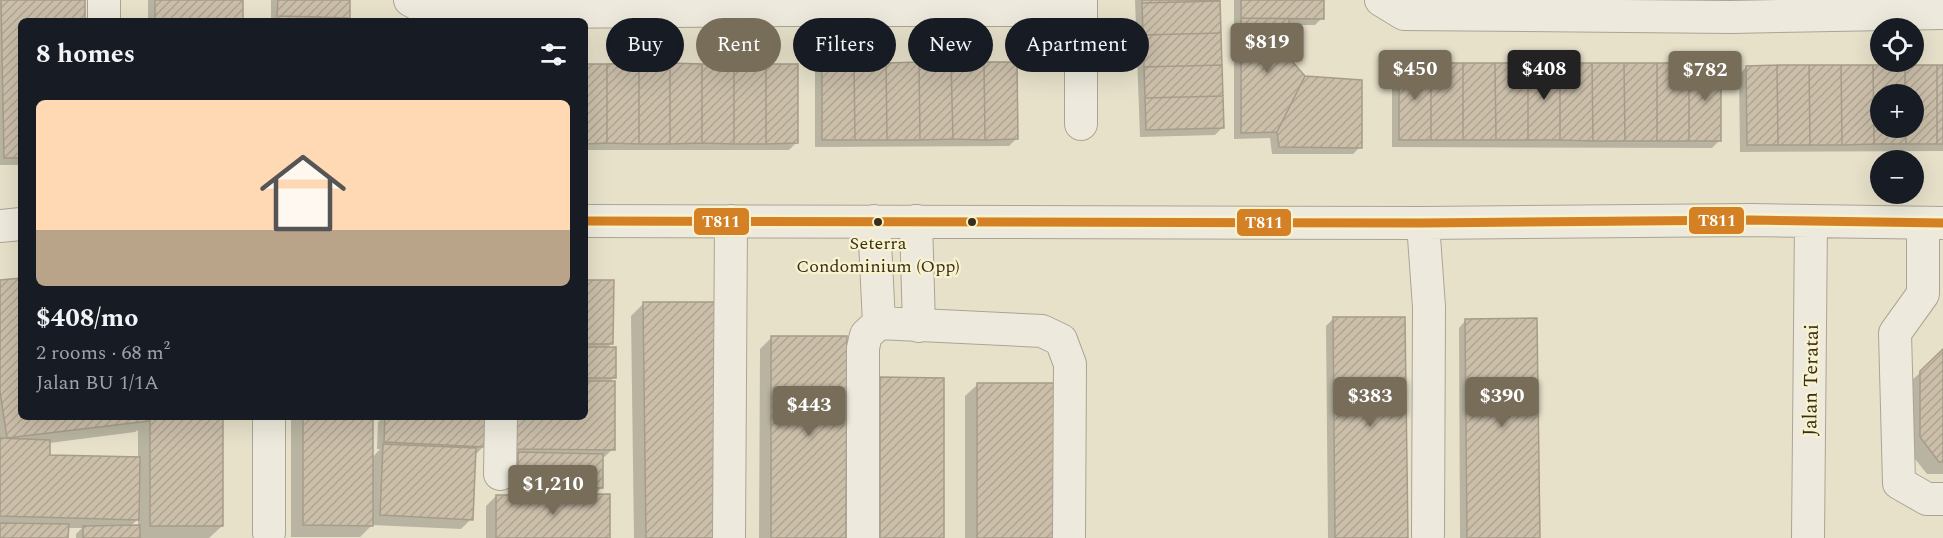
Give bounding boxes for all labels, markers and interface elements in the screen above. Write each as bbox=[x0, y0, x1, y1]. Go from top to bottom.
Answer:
chip: Buy bbox=[606, 18, 684, 72]
chip: Rent bbox=[696, 18, 781, 72]
chip: Filters bbox=[793, 18, 896, 72]
chip: New bbox=[908, 18, 993, 72]
chip: Apartment bbox=[1005, 18, 1149, 72]
map controls bbox=[1870, 18, 1924, 204]
button: locate bbox=[1870, 18, 1924, 72]
pin: $819 bbox=[1231, 23, 1303, 74]
text: $819 bbox=[1245, 27, 1289, 57]
text: 8 homes bbox=[36, 34, 135, 74]
icon: filters bbox=[537, 38, 570, 71]
pin: $450 bbox=[1379, 50, 1451, 101]
pin: $408 bbox=[1508, 50, 1580, 101]
pin: $782 bbox=[1669, 51, 1741, 102]
text: $450 bbox=[1393, 54, 1437, 84]
text: $408 bbox=[1522, 54, 1566, 84]
text: $782 bbox=[1683, 55, 1727, 85]
button: + bbox=[1870, 84, 1924, 138]
icon: home bbox=[249, 139, 357, 247]
button: − bbox=[1870, 150, 1924, 204]
line badge: T811 bbox=[1688, 206, 1745, 235]
line badge: T811 bbox=[693, 207, 750, 236]
line badge: T811 bbox=[1236, 208, 1292, 237]
text: T811 bbox=[1698, 209, 1736, 233]
text: T811 bbox=[702, 210, 740, 234]
text: T811 bbox=[1245, 211, 1283, 235]
marker: Seterra Condominium (Opp) bbox=[872, 216, 884, 228]
unlabelled marker bbox=[966, 216, 978, 228]
place label: Seterra Condominium (Opp) bbox=[796, 230, 960, 280]
text: $408/mo bbox=[36, 298, 139, 338]
street label: Jalan Teratai bbox=[1795, 324, 1827, 436]
text: 2 rooms · 68 m² bbox=[36, 338, 170, 368]
text: Jalan BU 1/1A bbox=[36, 368, 159, 398]
pin: $383 bbox=[1334, 377, 1406, 428]
pin: $390 bbox=[1466, 377, 1538, 428]
text: $383 bbox=[1348, 381, 1392, 411]
text: $390 bbox=[1480, 381, 1524, 411]
pin: $443 bbox=[773, 386, 845, 437]
text: $443 bbox=[787, 390, 831, 420]
pin: $1,210 bbox=[504, 465, 602, 516]
text: $1,210 bbox=[522, 469, 584, 499]

